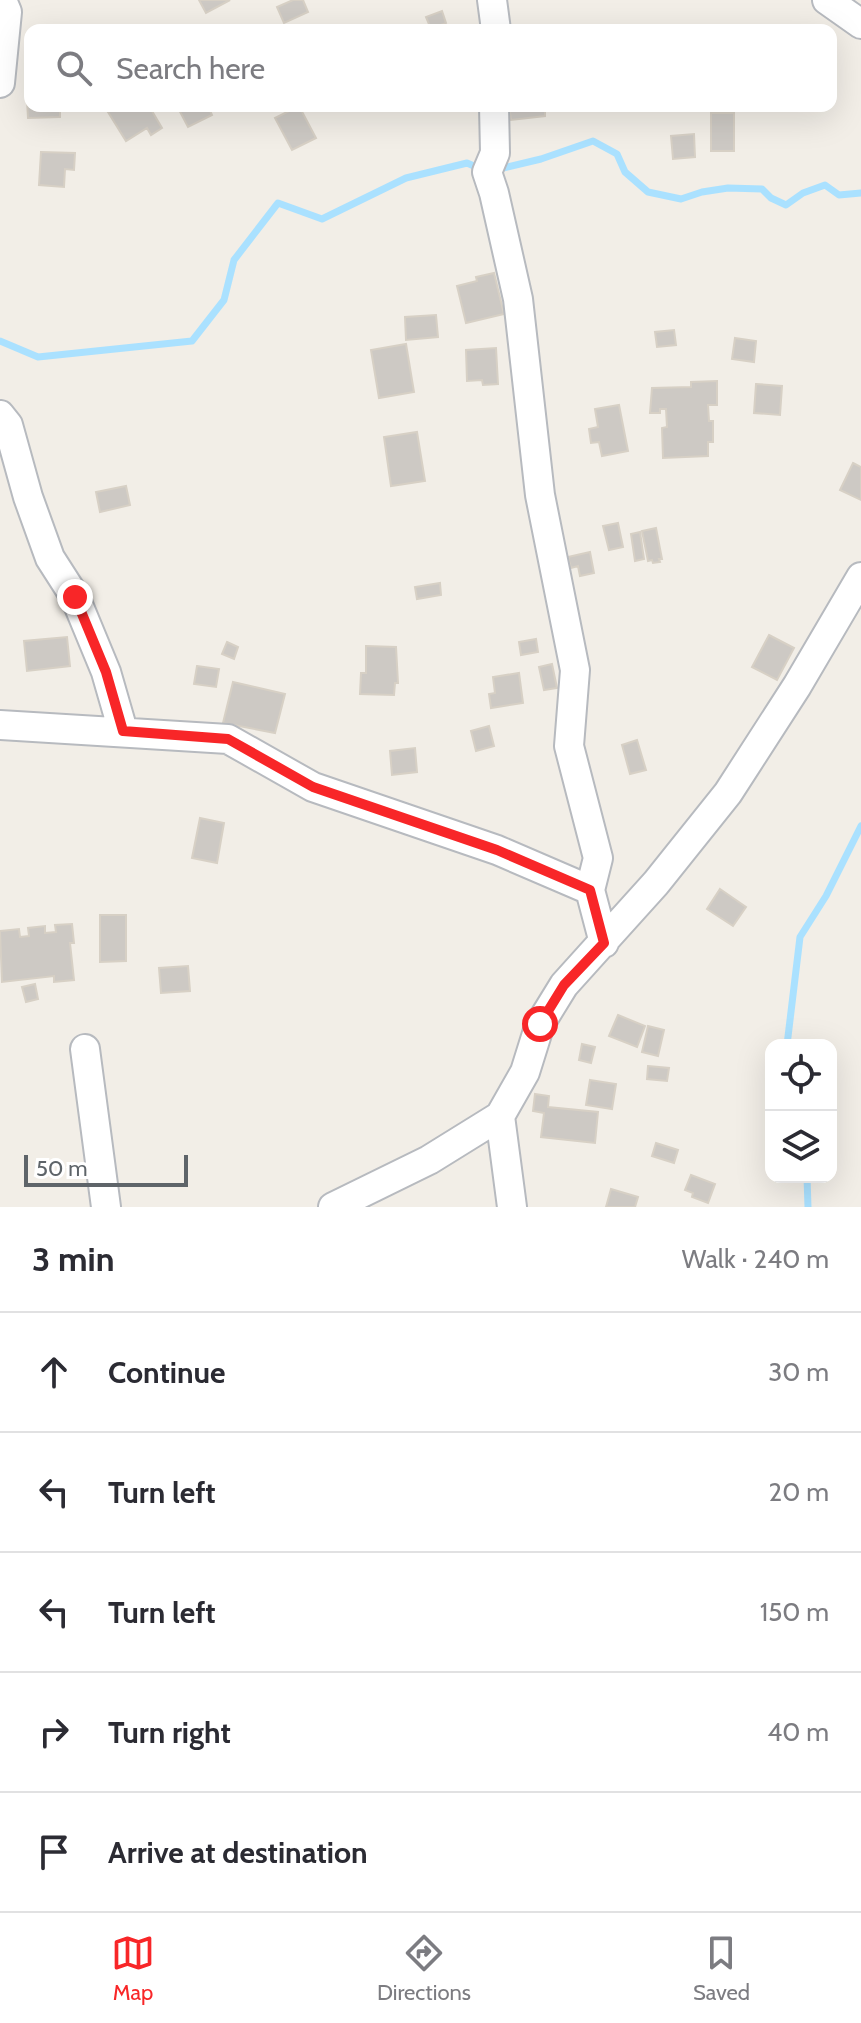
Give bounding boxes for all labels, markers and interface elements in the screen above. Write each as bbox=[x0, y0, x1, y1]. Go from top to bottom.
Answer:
search box bbox=[24, 24, 837, 112]
icon: search bbox=[52, 46, 96, 90]
text: Search here bbox=[116, 50, 265, 87]
route end bbox=[57, 579, 93, 615]
route start bbox=[522, 1006, 558, 1042]
map controls bbox=[765, 1039, 837, 1183]
button: locate bbox=[765, 1039, 837, 1111]
button: layers bbox=[765, 1111, 837, 1183]
scale bar bbox=[24, 1151, 188, 1187]
text: 50 m bbox=[36, 1155, 88, 1182]
text: 3 min bbox=[32, 1238, 114, 1280]
text: Walk · 240 m bbox=[682, 1243, 829, 1275]
icon: ahead bbox=[32, 1350, 76, 1394]
text: Continue bbox=[108, 1354, 225, 1391]
text: 30 m bbox=[768, 1356, 829, 1388]
icon: left bbox=[32, 1470, 76, 1514]
text: Turn left bbox=[108, 1474, 216, 1511]
text: 20 m bbox=[769, 1476, 829, 1508]
icon: left bbox=[32, 1590, 76, 1634]
text: Turn left bbox=[108, 1594, 216, 1631]
text: 150 m bbox=[760, 1596, 829, 1628]
icon: right bbox=[32, 1710, 76, 1754]
text: Turn right bbox=[108, 1714, 231, 1751]
text: 40 m bbox=[767, 1716, 829, 1748]
icon: arrive bbox=[32, 1830, 76, 1874]
text: Arrive at destination bbox=[108, 1834, 368, 1871]
tab: Map bbox=[111, 1931, 155, 2006]
tab: Directions bbox=[377, 1931, 471, 2006]
tab: Saved bbox=[693, 1931, 750, 2006]

